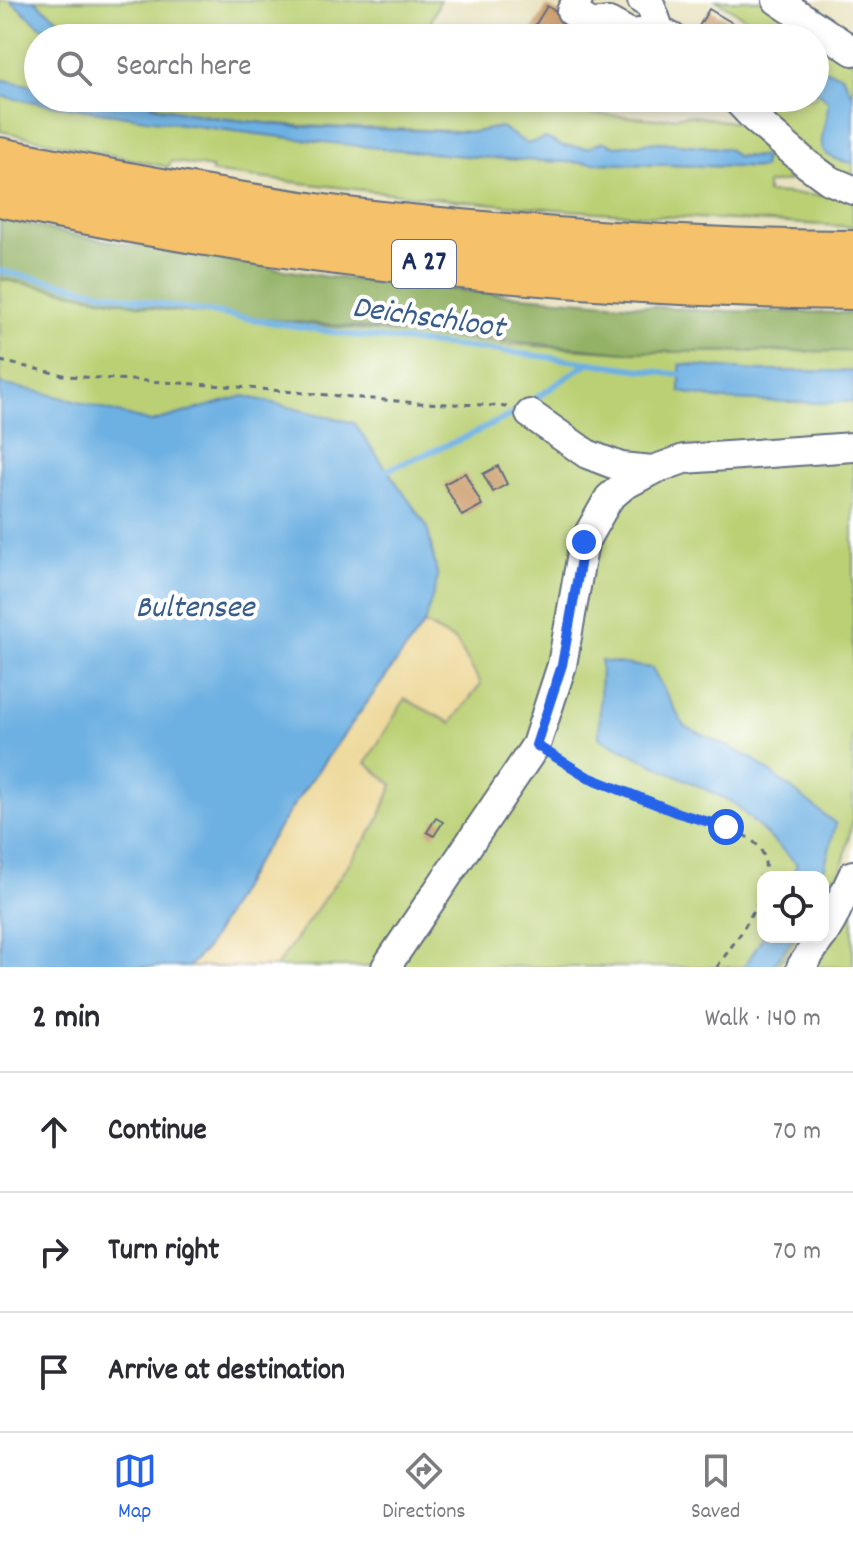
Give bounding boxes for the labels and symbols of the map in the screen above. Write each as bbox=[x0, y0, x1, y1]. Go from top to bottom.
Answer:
road number: A 27 bbox=[392, 240, 456, 288]
water label: Deichschloot bbox=[349, 287, 510, 354]
route end bbox=[566, 524, 602, 560]
water label: Bultensee bbox=[136, 587, 256, 633]
route start bbox=[708, 809, 744, 845]

